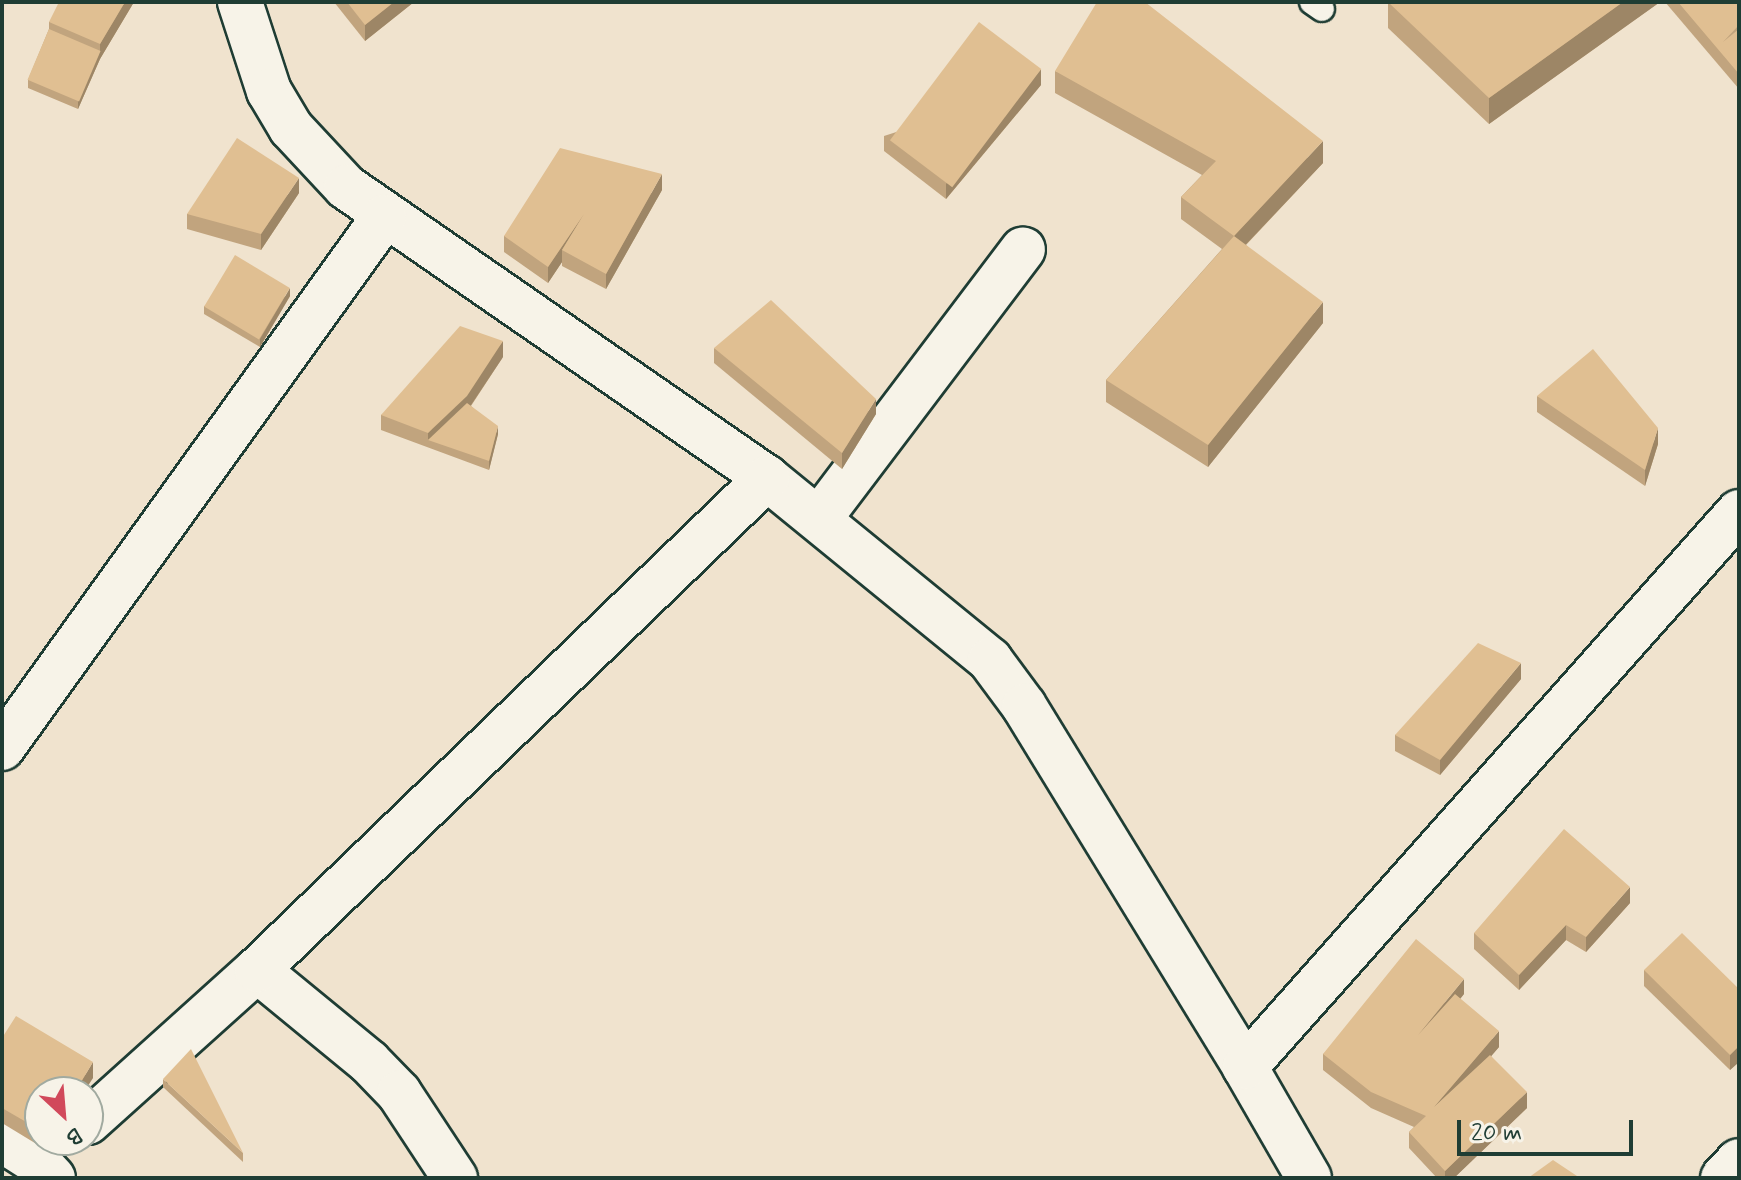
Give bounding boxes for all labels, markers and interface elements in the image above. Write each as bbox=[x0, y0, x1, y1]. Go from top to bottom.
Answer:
north arrow bbox=[24, 1076, 104, 1156]
scale bar bbox=[1461, 1104, 1637, 1154]
text: 20 m bbox=[1471, 1118, 1522, 1149]
text: B bbox=[61, 1120, 86, 1151]

